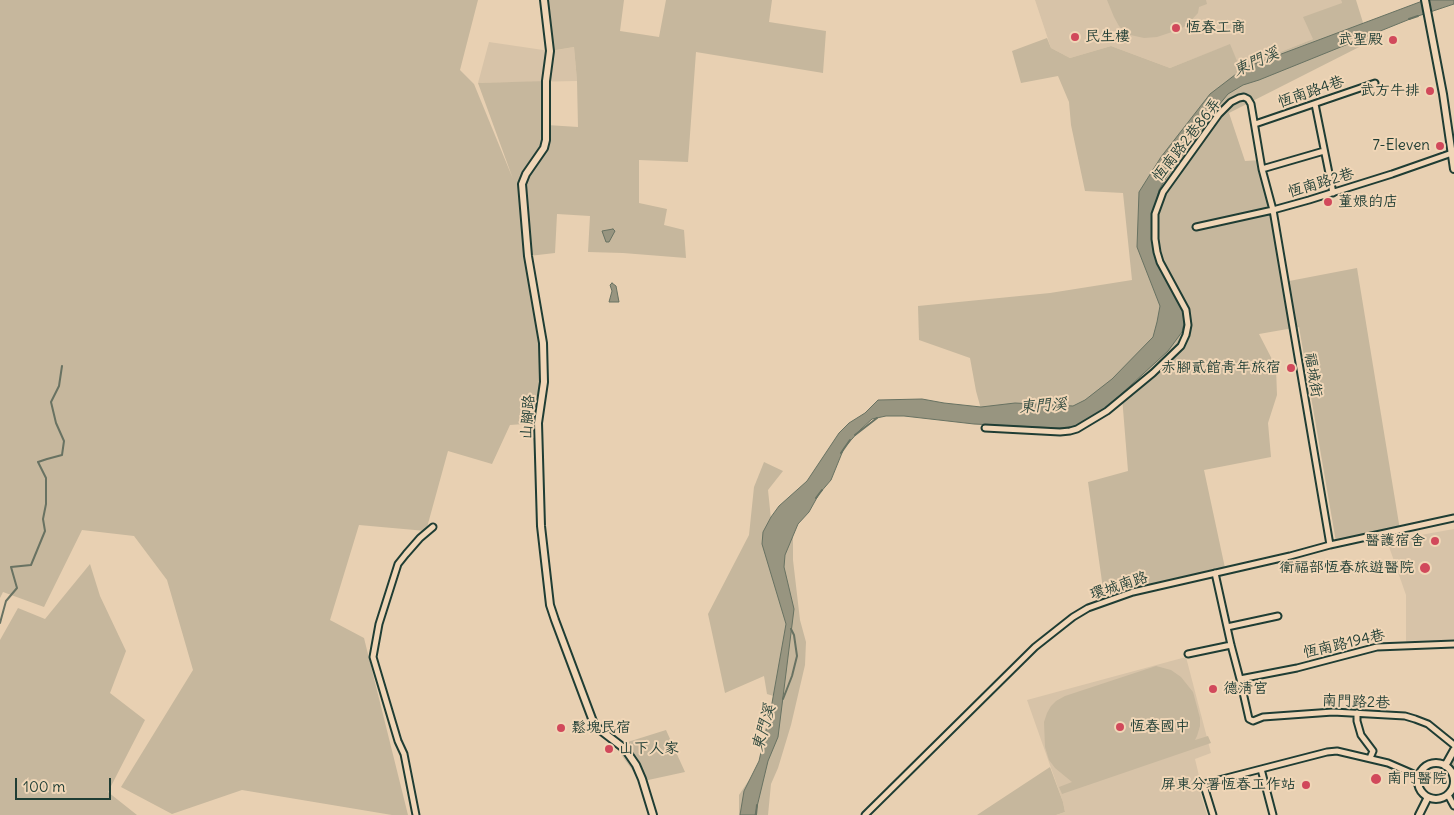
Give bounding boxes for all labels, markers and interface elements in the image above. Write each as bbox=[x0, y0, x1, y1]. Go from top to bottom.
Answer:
place label: 恆春工商 bbox=[1186, 19, 1246, 37]
marker: 恆春工商 bbox=[1170, 22, 1182, 34]
place label: 民生樓 bbox=[1085, 28, 1130, 46]
marker: 民生樓 bbox=[1069, 31, 1081, 43]
place label: 武聖殿 bbox=[1338, 31, 1383, 49]
marker: 武聖殿 bbox=[1387, 34, 1399, 46]
water label: 東門溪 bbox=[1230, 43, 1282, 81]
street label: 恆南路4巷 bbox=[1276, 72, 1346, 112]
place label: 武方牛排 bbox=[1360, 82, 1420, 100]
marker: 武方牛排 bbox=[1424, 85, 1436, 97]
street label: 恆南路2巷86弄 bbox=[1149, 95, 1225, 185]
place label: 7-Eleven bbox=[1372, 137, 1430, 155]
marker: 7-Eleven bbox=[1434, 140, 1446, 152]
street label: 恆南路2巷 bbox=[1286, 164, 1356, 202]
place label: 董娘的店 bbox=[1338, 193, 1398, 211]
marker: 董娘的店 bbox=[1322, 196, 1334, 208]
street label: 福城街 bbox=[1301, 351, 1325, 399]
place label: 赤腳貳館青年旅宿 bbox=[1161, 359, 1281, 377]
marker: 赤腳貳館青年旅宿 bbox=[1285, 362, 1297, 374]
street label: 山腳路 bbox=[517, 394, 539, 440]
water label: 東門溪 bbox=[1018, 395, 1068, 417]
place label: 醫護宿舍 bbox=[1365, 532, 1425, 550]
marker: 醫護宿舍 bbox=[1429, 535, 1441, 547]
place label: 衛福部恆春旅遊醫院 bbox=[1279, 559, 1414, 577]
marker: 衛福部恆春旅遊醫院 bbox=[1418, 561, 1432, 575]
street label: 環城南路 bbox=[1088, 568, 1150, 604]
street label: 恆南路194巷 bbox=[1301, 626, 1387, 662]
place label: 德清宮 bbox=[1223, 680, 1268, 698]
marker: 德清宮 bbox=[1207, 683, 1219, 695]
street label: 南門路2巷 bbox=[1322, 692, 1390, 712]
water label: 東門溪 bbox=[748, 702, 780, 754]
place label: 恆春國中 bbox=[1130, 718, 1190, 736]
place label: 鬆塊民宿 bbox=[571, 719, 631, 737]
marker: 恆春國中 bbox=[1114, 721, 1126, 733]
marker: 鬆塊民宿 bbox=[555, 722, 567, 734]
place label: 山下人家 bbox=[619, 740, 679, 758]
marker: 山下人家 bbox=[603, 743, 615, 755]
scale bar bbox=[18, 768, 114, 800]
place label: 南門醫院 bbox=[1387, 770, 1447, 788]
marker: 南門醫院 bbox=[1369, 772, 1383, 786]
place label: 屏東分署恆春工作站 bbox=[1161, 776, 1296, 794]
text: 100 m bbox=[23, 777, 65, 796]
marker: 屏東分署恆春工作站 bbox=[1300, 779, 1312, 791]

